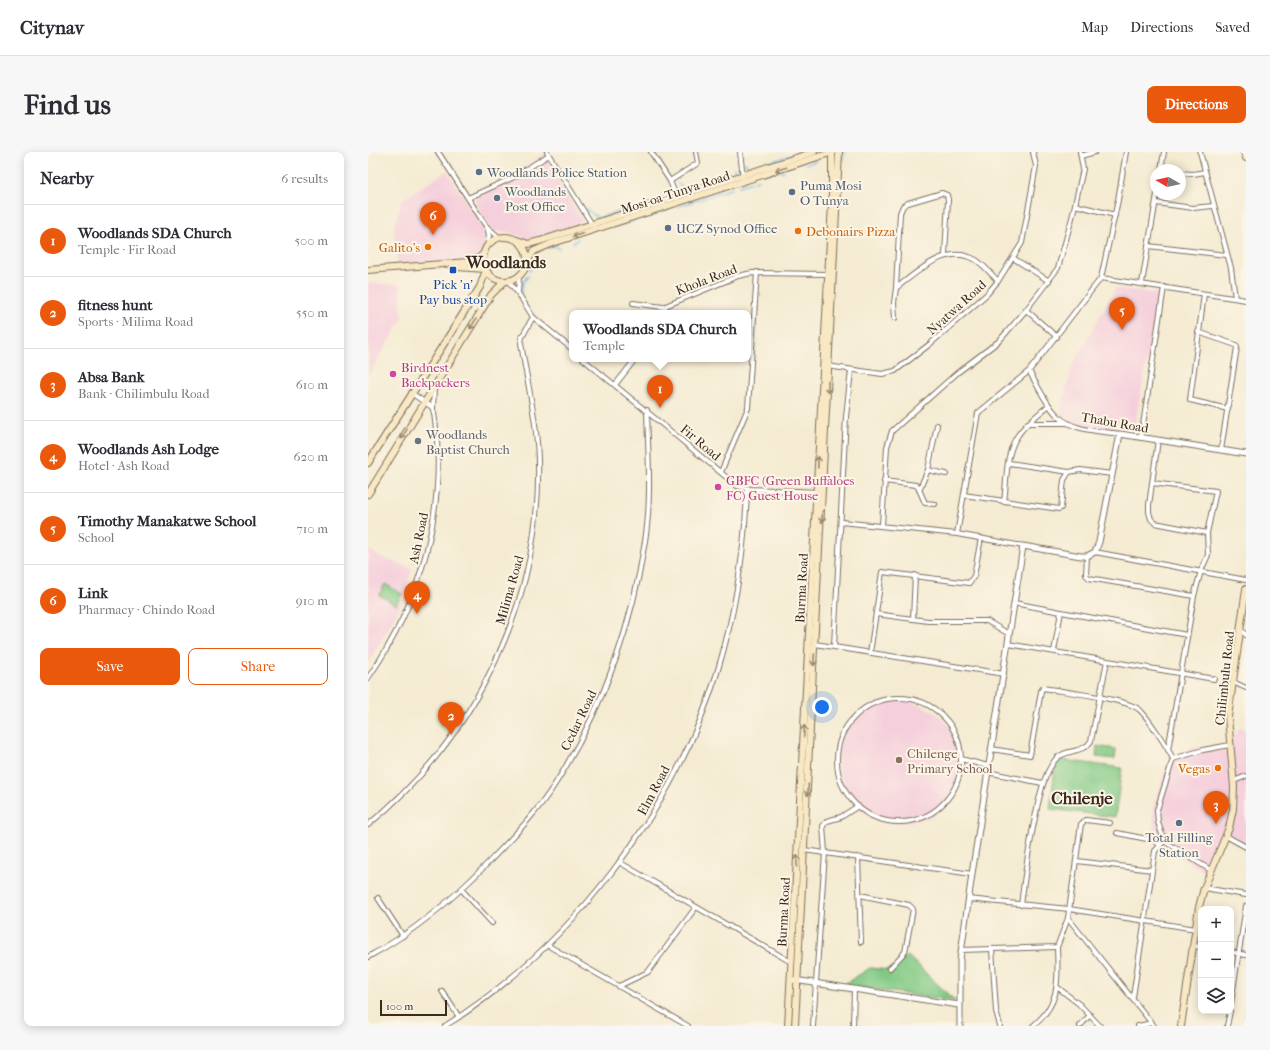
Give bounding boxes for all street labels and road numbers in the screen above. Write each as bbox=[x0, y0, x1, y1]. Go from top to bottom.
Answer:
street label: Mosi-oa-Tunya Road bbox=[619, 167, 732, 217]
street label: Khola Road bbox=[673, 261, 740, 298]
street label: Nyatwa Road bbox=[924, 276, 990, 338]
street label: Thabu Road bbox=[1080, 409, 1151, 436]
street label: Fir Road bbox=[677, 421, 725, 464]
street label: Ash Road bbox=[406, 510, 431, 566]
street label: Burma Road bbox=[792, 552, 811, 623]
street label: Milima Road bbox=[492, 553, 527, 627]
street label: Chilimbulu Road bbox=[1212, 629, 1237, 726]
street label: Cedar Road bbox=[557, 687, 600, 753]
street label: Elm Road bbox=[634, 762, 673, 818]
street label: Burma Road bbox=[774, 876, 793, 947]

